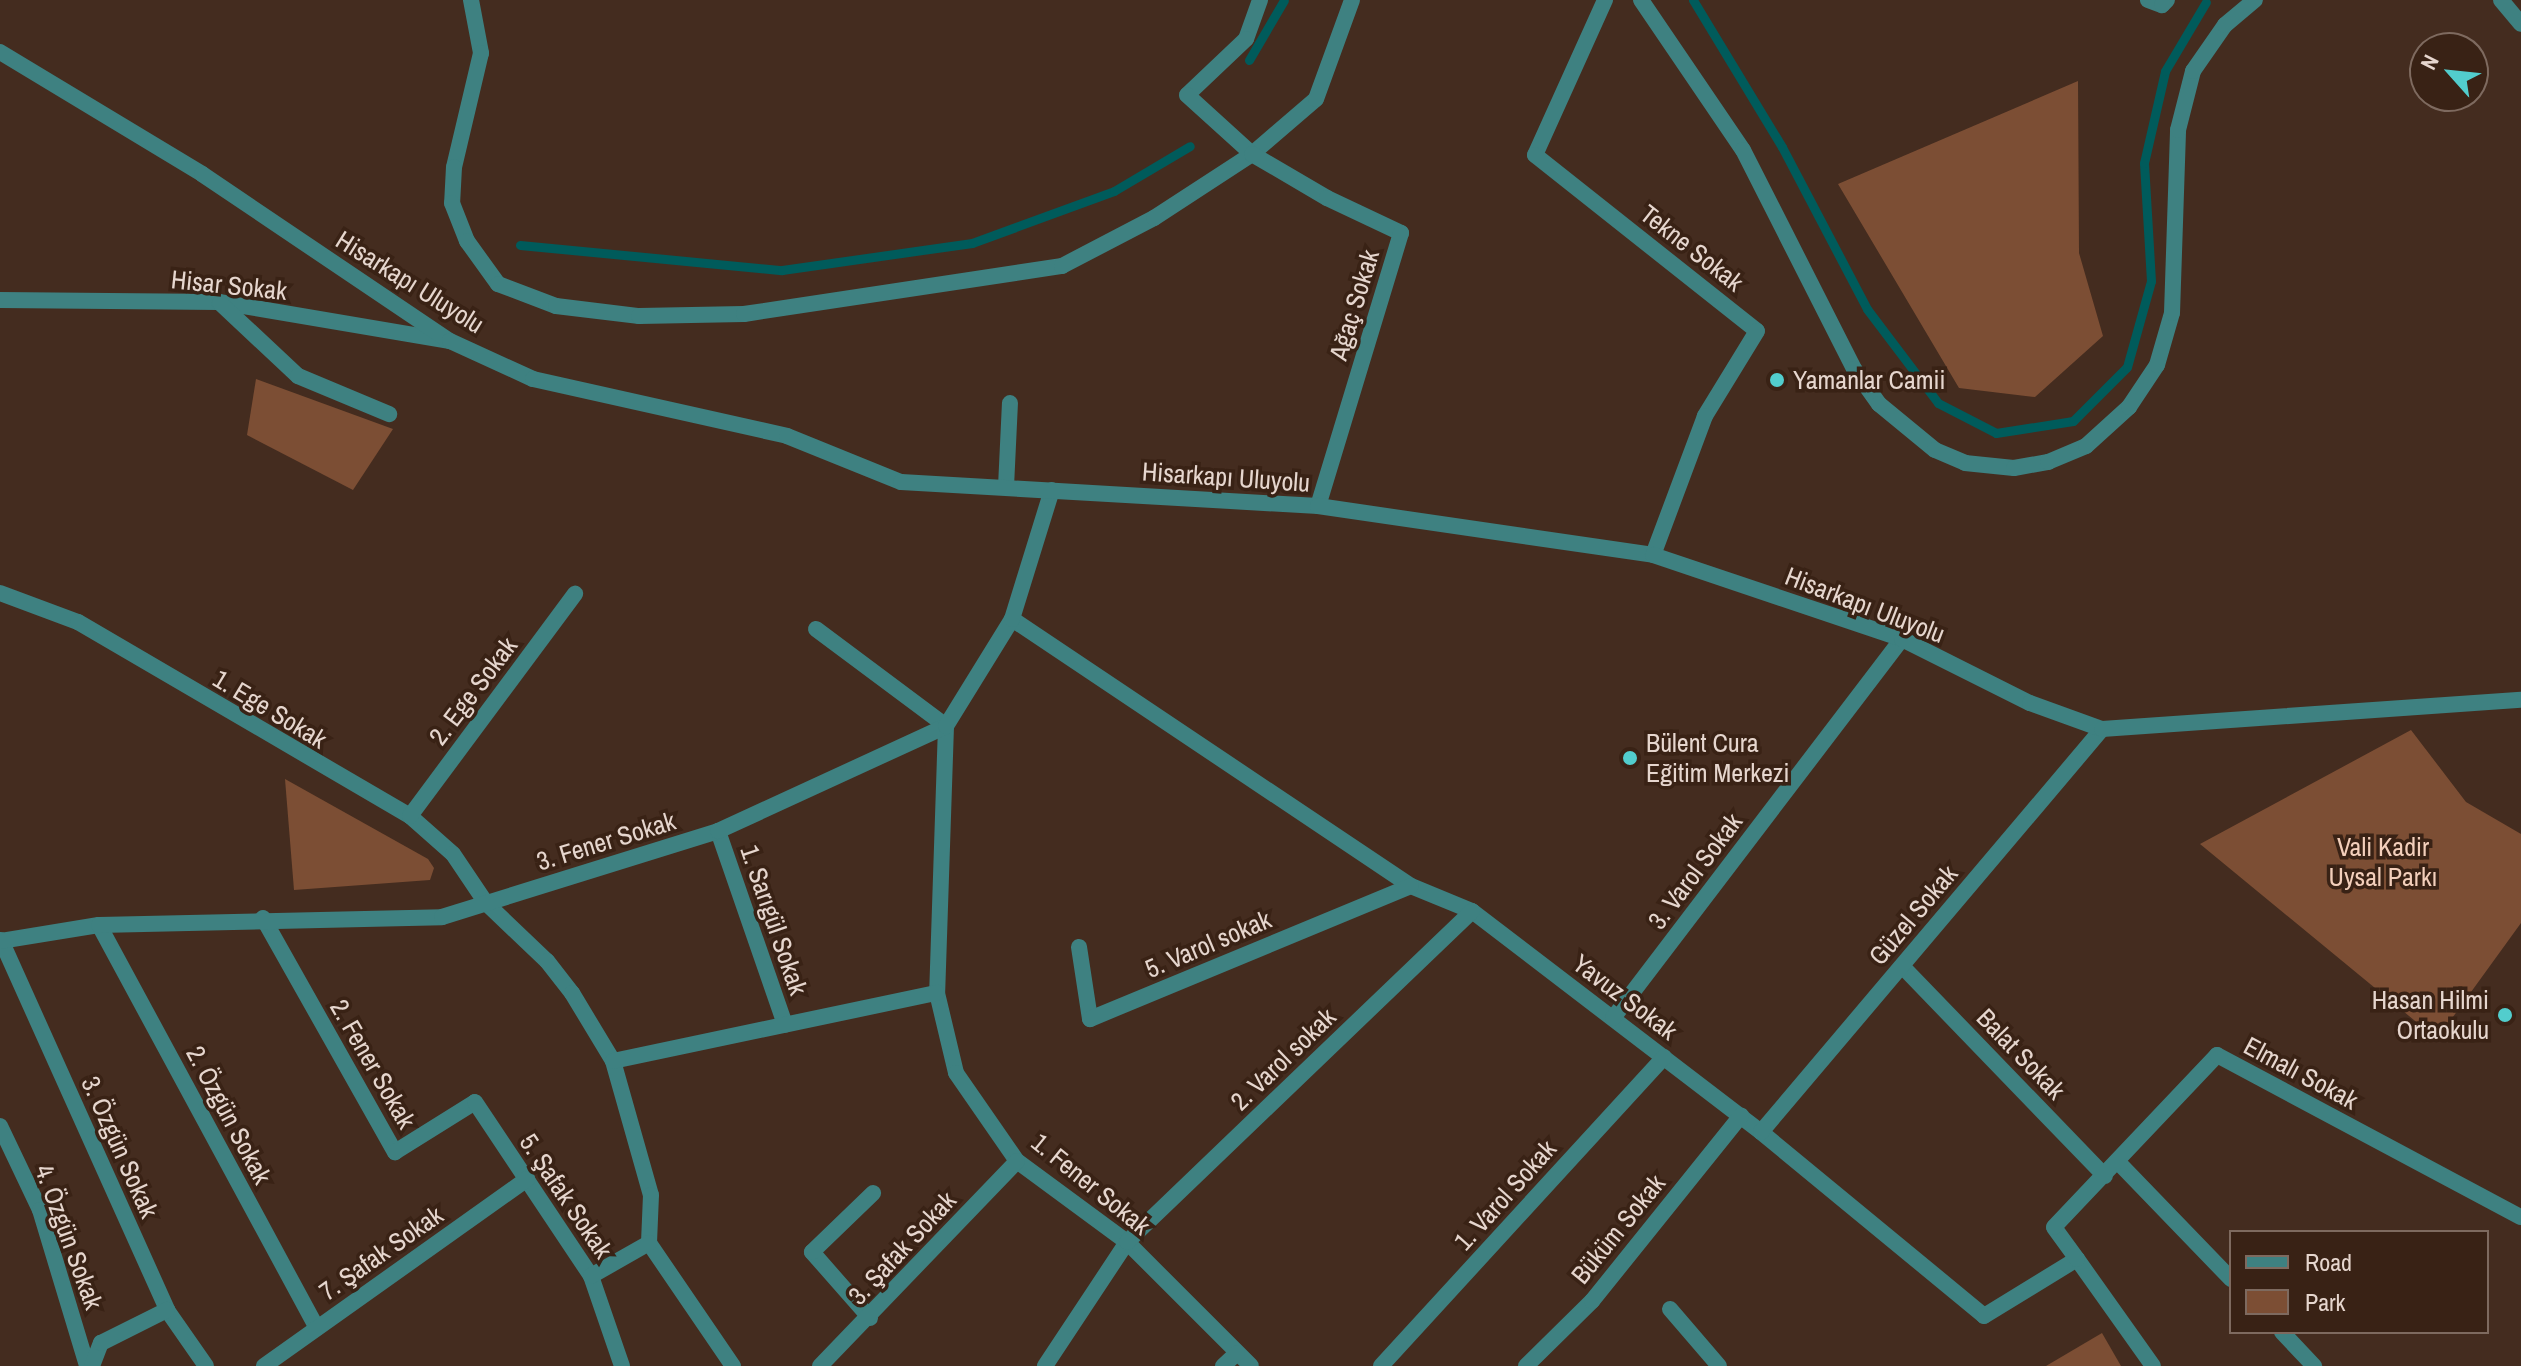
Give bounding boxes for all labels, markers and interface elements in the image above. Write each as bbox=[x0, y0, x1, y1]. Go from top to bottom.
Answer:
north arrow bbox=[2409, 32, 2489, 112]
text: N bbox=[2413, 49, 2446, 75]
street label: Tekne Sokak bbox=[1634, 198, 1750, 298]
street label: Hisarkapı Uluyolu bbox=[330, 224, 490, 340]
street label: Ağaç Sokak bbox=[1322, 246, 1386, 364]
street label: Hisar Sokak bbox=[170, 263, 288, 307]
place label: Yamanlar Camii bbox=[1793, 364, 1945, 396]
marker: Yamanlar Camii bbox=[1768, 371, 1786, 389]
street label: Hisarkapı Uluyolu bbox=[1141, 456, 1311, 498]
street label: Hisarkapı Uluyolu bbox=[1781, 560, 1949, 650]
street label: 2. Ege Sokak bbox=[422, 631, 524, 751]
street label: 1. Ege Sokak bbox=[208, 663, 332, 755]
place label: Bülent Cura Eğitim Merkezi bbox=[1646, 727, 1789, 788]
marker: Bülent Cura Eğitim Merkezi bbox=[1621, 749, 1639, 767]
street label: 3. Fener Sokak bbox=[533, 805, 679, 877]
street label: 3. Varol Sokak bbox=[1641, 807, 1749, 935]
park label: Vali Kadir Uysal Parkı bbox=[2329, 831, 2437, 892]
street label: 1. Sarıgül Sokak bbox=[734, 841, 814, 999]
street label: Güzel Sokak bbox=[1862, 859, 1964, 971]
street label: 5. Varol sokak bbox=[1140, 904, 1276, 984]
street label: Yavuz Sokak bbox=[1567, 948, 1683, 1046]
place label: Hasan Hilmi Ortaokulu bbox=[2372, 984, 2489, 1046]
street label: 2. Fener Sokak bbox=[324, 994, 422, 1134]
street label: 2. Varol sokak bbox=[1224, 1001, 1342, 1117]
street label: Balat Sokak bbox=[1970, 1002, 2072, 1106]
marker: Hasan Hilmi Ortaokulu bbox=[2496, 1006, 2514, 1024]
street label: Elmalı Sokak bbox=[2239, 1030, 2363, 1116]
street label: 2. Özgün Sokak bbox=[180, 1041, 278, 1189]
street label: 3. Özgün Sokak bbox=[75, 1071, 165, 1223]
street label: 1. Fener Sokak bbox=[1025, 1127, 1157, 1241]
street label: 5. Şafak Sokak bbox=[513, 1128, 619, 1264]
street label: 1. Varol Sokak bbox=[1448, 1134, 1562, 1256]
street label: 4. Özgün Sokak bbox=[28, 1160, 110, 1314]
street label: Büküm Sokak bbox=[1564, 1168, 1672, 1290]
street label: 3. Şafak Sokak bbox=[842, 1185, 962, 1311]
street label: 7. Şafak Sokak bbox=[313, 1199, 449, 1307]
legend bbox=[2229, 1230, 2489, 1334]
text: Road bbox=[2305, 1246, 2352, 1278]
text: Park bbox=[2305, 1286, 2345, 1318]

